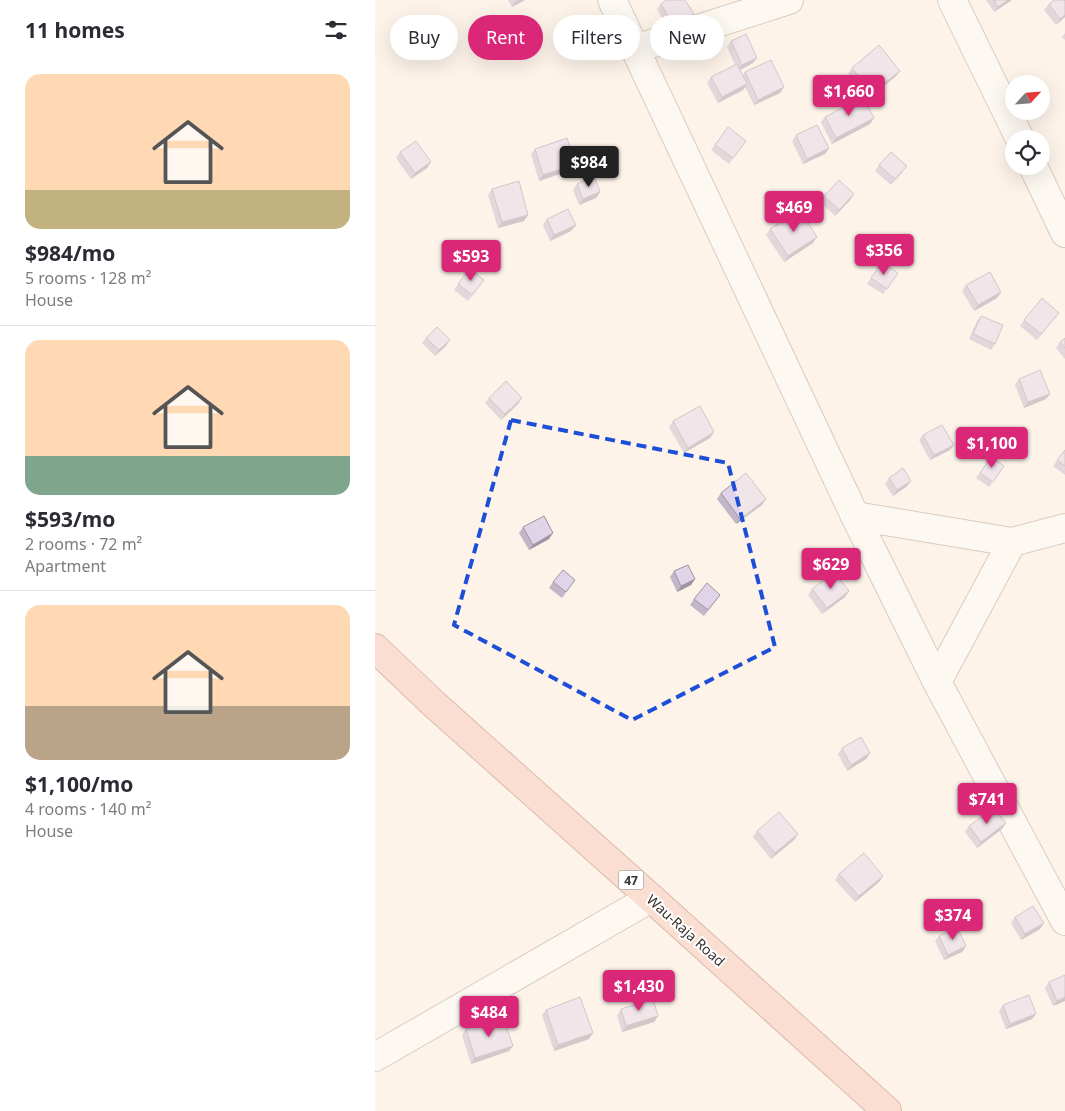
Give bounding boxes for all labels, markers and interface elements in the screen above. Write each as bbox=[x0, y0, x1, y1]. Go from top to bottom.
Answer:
chip: Buy bbox=[390, 15, 458, 60]
chip: Rent bbox=[468, 15, 543, 60]
chip: Filters bbox=[553, 15, 640, 60]
chip: New bbox=[650, 15, 724, 60]
text: 11 homes bbox=[25, 16, 125, 44]
icon: filters bbox=[322, 16, 350, 44]
pin: $1,660 bbox=[808, 74, 890, 117]
north arrow bbox=[1005, 75, 1050, 120]
map controls bbox=[1005, 75, 1050, 175]
text: $1,660 bbox=[824, 80, 874, 102]
icon: home bbox=[143, 107, 233, 197]
button: locate bbox=[1005, 130, 1050, 175]
pin: $984 bbox=[559, 146, 619, 188]
text: $984 bbox=[571, 151, 607, 173]
pin: $469 bbox=[764, 190, 824, 233]
text: $469 bbox=[776, 196, 812, 218]
pin: $356 bbox=[854, 234, 914, 276]
text: $984/mo bbox=[25, 239, 115, 267]
text: $356 bbox=[866, 239, 902, 261]
pin: $593 bbox=[441, 240, 501, 282]
text: $593 bbox=[453, 245, 489, 267]
text: 5 rooms · 128 m² bbox=[25, 267, 151, 289]
text: House bbox=[25, 289, 73, 311]
icon: home bbox=[143, 372, 233, 462]
pin: $1,100 bbox=[951, 426, 1033, 469]
text: $1,100 bbox=[967, 432, 1017, 454]
text: $593/mo bbox=[25, 505, 115, 533]
text: 2 rooms · 72 m² bbox=[25, 533, 142, 555]
pin: $629 bbox=[801, 548, 861, 590]
text: $629 bbox=[813, 553, 849, 575]
text: Apartment bbox=[25, 555, 106, 577]
icon: home bbox=[143, 637, 233, 727]
text: $1,100/mo bbox=[25, 770, 133, 798]
pin: $741 bbox=[957, 782, 1017, 825]
text: $741 bbox=[969, 788, 1005, 810]
text: 4 rooms · 140 m² bbox=[25, 798, 151, 820]
text: House bbox=[25, 820, 73, 842]
road number: 47 bbox=[619, 870, 643, 890]
street label: Wau-Raja Road bbox=[643, 890, 729, 970]
pin: $374 bbox=[923, 898, 983, 941]
text: $374 bbox=[935, 904, 971, 926]
pin: $1,430 bbox=[598, 970, 680, 1012]
text: $1,430 bbox=[614, 975, 664, 997]
pin: $484 bbox=[459, 996, 519, 1038]
text: $484 bbox=[471, 1001, 507, 1023]

